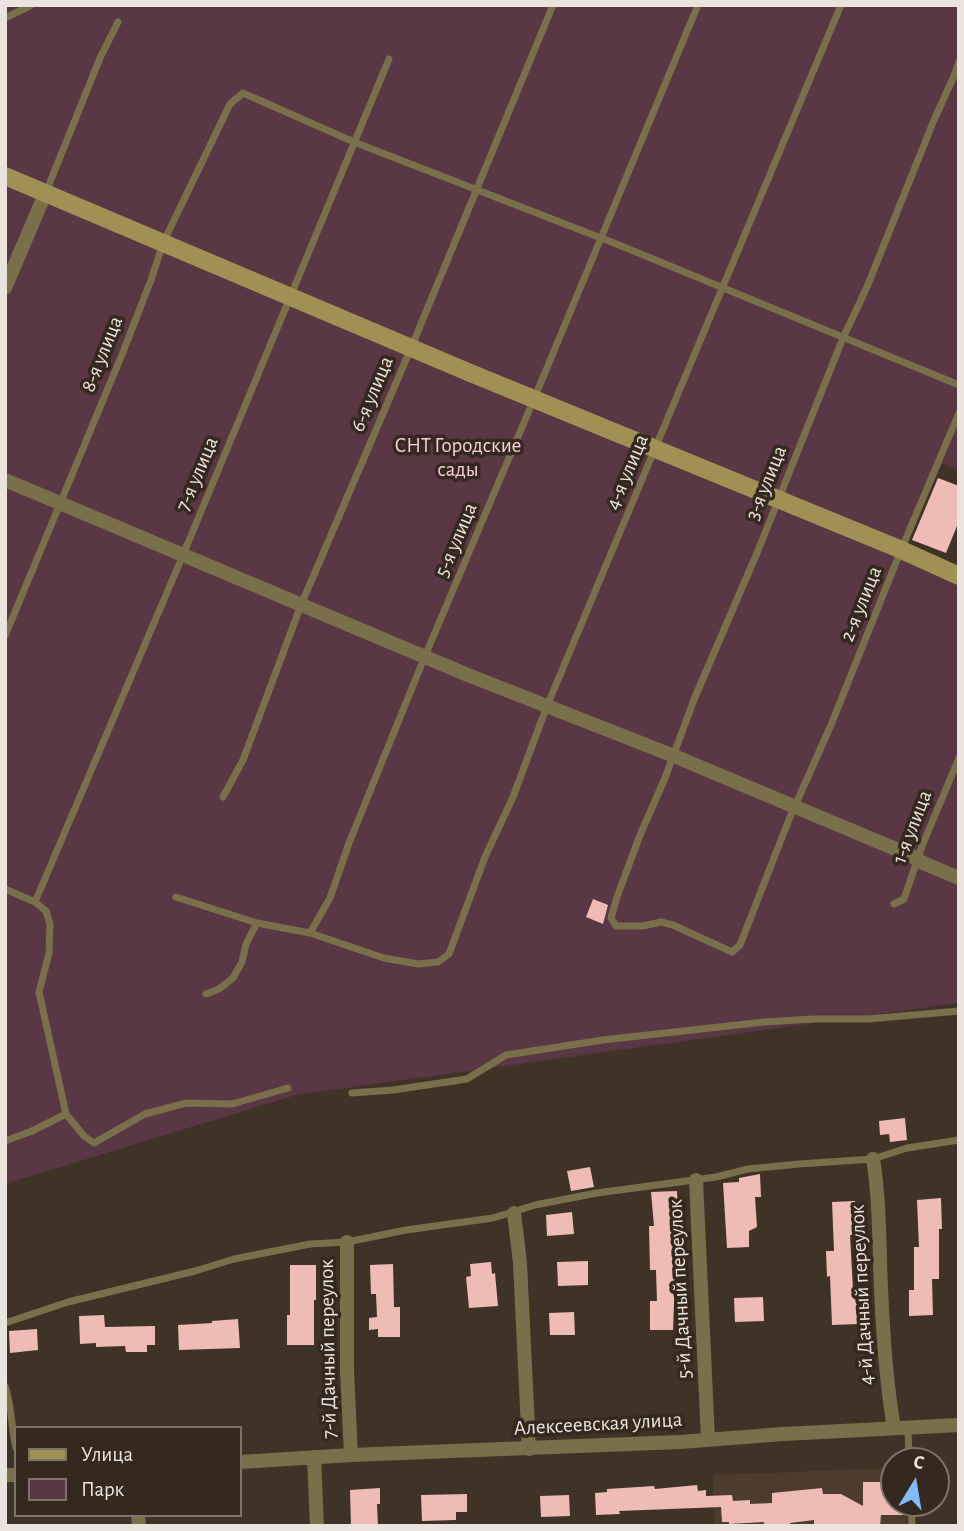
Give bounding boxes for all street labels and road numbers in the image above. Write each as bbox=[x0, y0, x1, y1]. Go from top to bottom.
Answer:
street label: 8-я улица bbox=[75, 312, 129, 396]
street label: 6-я улица bbox=[345, 353, 399, 435]
street label: 4-я улица bbox=[600, 430, 654, 514]
street label: 7-я улица bbox=[170, 433, 224, 515]
street label: 3-я улица bbox=[740, 442, 792, 524]
street label: 5-я улица bbox=[429, 499, 483, 581]
street label: 2-я улица bbox=[835, 563, 887, 645]
street label: 1-я улица bbox=[886, 787, 938, 867]
street label: 5-й Дачный переулок bbox=[663, 1199, 697, 1379]
street label: 4-й Дачный переулок bbox=[845, 1204, 879, 1386]
street label: 7-й Дачный переулок bbox=[314, 1259, 342, 1439]
street label: Алексеевская улица bbox=[513, 1407, 683, 1441]

